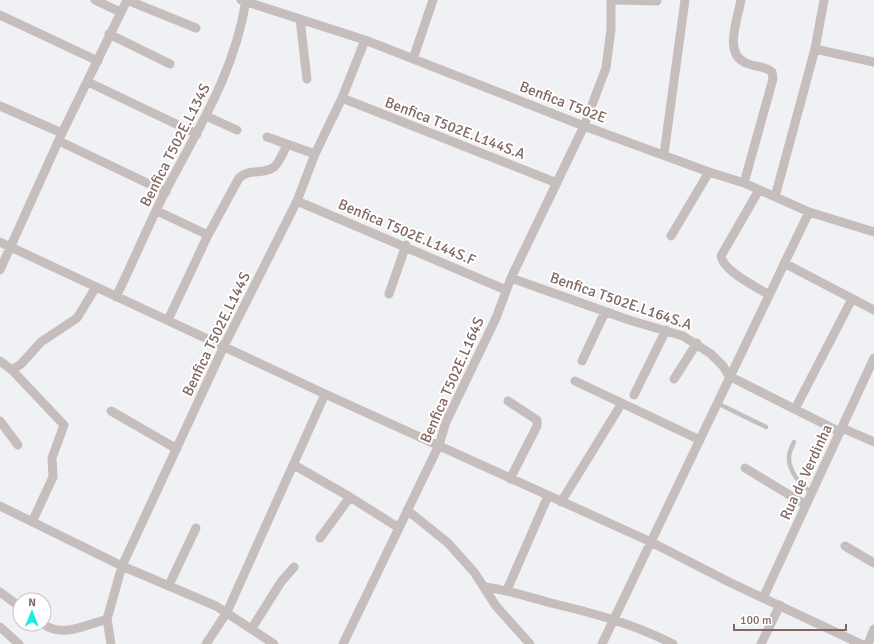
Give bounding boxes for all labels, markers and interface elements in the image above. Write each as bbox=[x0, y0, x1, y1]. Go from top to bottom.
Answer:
street label: Benfica T502E bbox=[517, 77, 609, 127]
street label: Benfica T502E.L134S bbox=[136, 80, 214, 210]
street label: Benfica T502E.L144S.A bbox=[382, 93, 528, 163]
street label: Benfica T502E.L144S.F bbox=[336, 195, 479, 269]
street label: Benfica T502E.L164S.A bbox=[548, 268, 694, 334]
street label: Benfica T502E.L144S bbox=[178, 269, 254, 399]
street label: Benfica T502E.L164S bbox=[416, 314, 488, 446]
street label: Rua de Verdinha bbox=[776, 421, 836, 523]
north arrow bbox=[12, 592, 52, 632]
text: N bbox=[28, 596, 36, 609]
scale bar bbox=[734, 606, 846, 632]
text: 100 m bbox=[740, 613, 772, 628]

